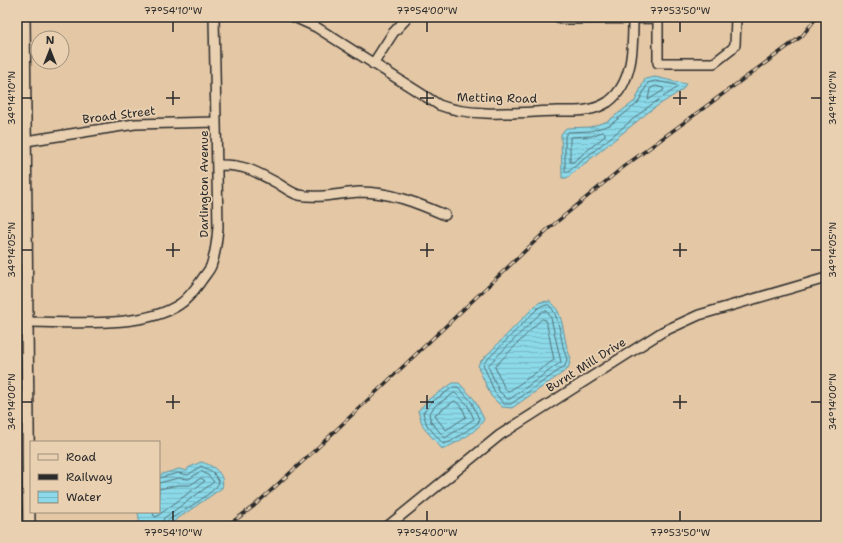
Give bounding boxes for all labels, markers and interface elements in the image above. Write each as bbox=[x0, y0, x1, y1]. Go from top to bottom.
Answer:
text: 77°54'10"W bbox=[144, 4, 203, 17]
text: 77°54'00"W bbox=[396, 4, 458, 17]
text: 77°53'50"W bbox=[650, 4, 711, 17]
north arrow bbox=[30, 30, 70, 70]
text: N bbox=[46, 33, 55, 48]
text: 34°14'10"N bbox=[5, 71, 18, 125]
text: 34°14'10"N bbox=[826, 71, 839, 125]
street label: Metting Road bbox=[457, 89, 538, 107]
street label: Broad Street bbox=[81, 103, 157, 127]
street label: Darlington Avenue bbox=[196, 130, 212, 238]
text: 34°14'05"N bbox=[5, 222, 18, 278]
text: 34°14'05"N bbox=[826, 222, 839, 278]
street label: Burnt Mill Drive bbox=[543, 334, 629, 396]
text: 34°14'00"N bbox=[5, 373, 18, 431]
text: 34°14'00"N bbox=[826, 373, 839, 431]
legend bbox=[30, 441, 160, 513]
text: Road bbox=[66, 449, 97, 465]
text: Railway bbox=[66, 469, 113, 485]
text: Water bbox=[66, 489, 102, 505]
text: 77°54'10"W bbox=[144, 526, 203, 539]
text: 77°54'00"W bbox=[396, 526, 458, 539]
text: 77°53'50"W bbox=[650, 526, 711, 539]

